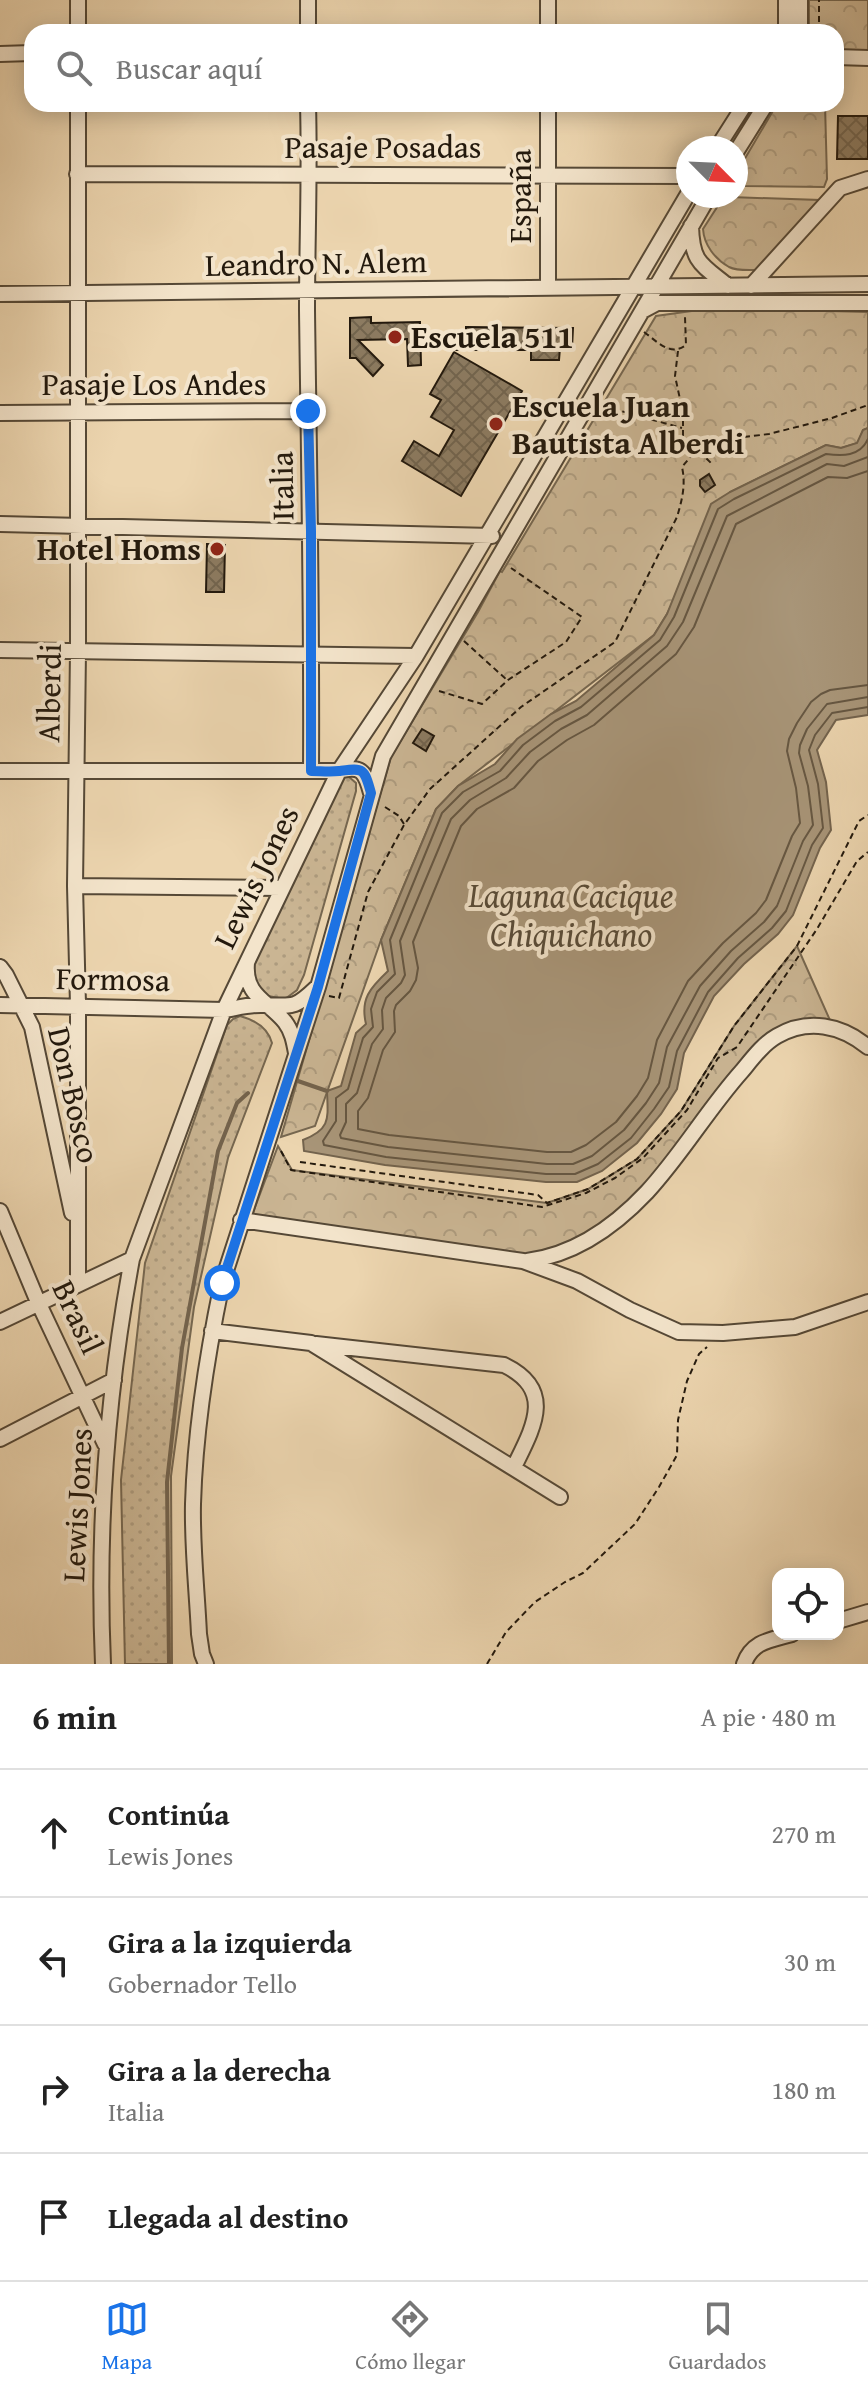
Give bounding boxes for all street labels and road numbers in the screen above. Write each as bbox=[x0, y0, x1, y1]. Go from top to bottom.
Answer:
street label: Pasaje Posadas bbox=[284, 123, 482, 170]
street label: España bbox=[496, 149, 543, 243]
street label: Leandro N. Alem bbox=[205, 237, 427, 288]
street label: Pasaje Los Andes bbox=[42, 360, 266, 407]
street label: Italia bbox=[257, 451, 306, 521]
street label: Alberdi bbox=[24, 643, 73, 743]
street label: Lewis Jones bbox=[201, 797, 310, 956]
street label: Formosa bbox=[56, 954, 170, 1003]
street label: Don Bosco bbox=[36, 1022, 113, 1168]
street label: Brasil bbox=[41, 1272, 116, 1362]
street label: Lewis Jones bbox=[49, 1427, 104, 1583]

